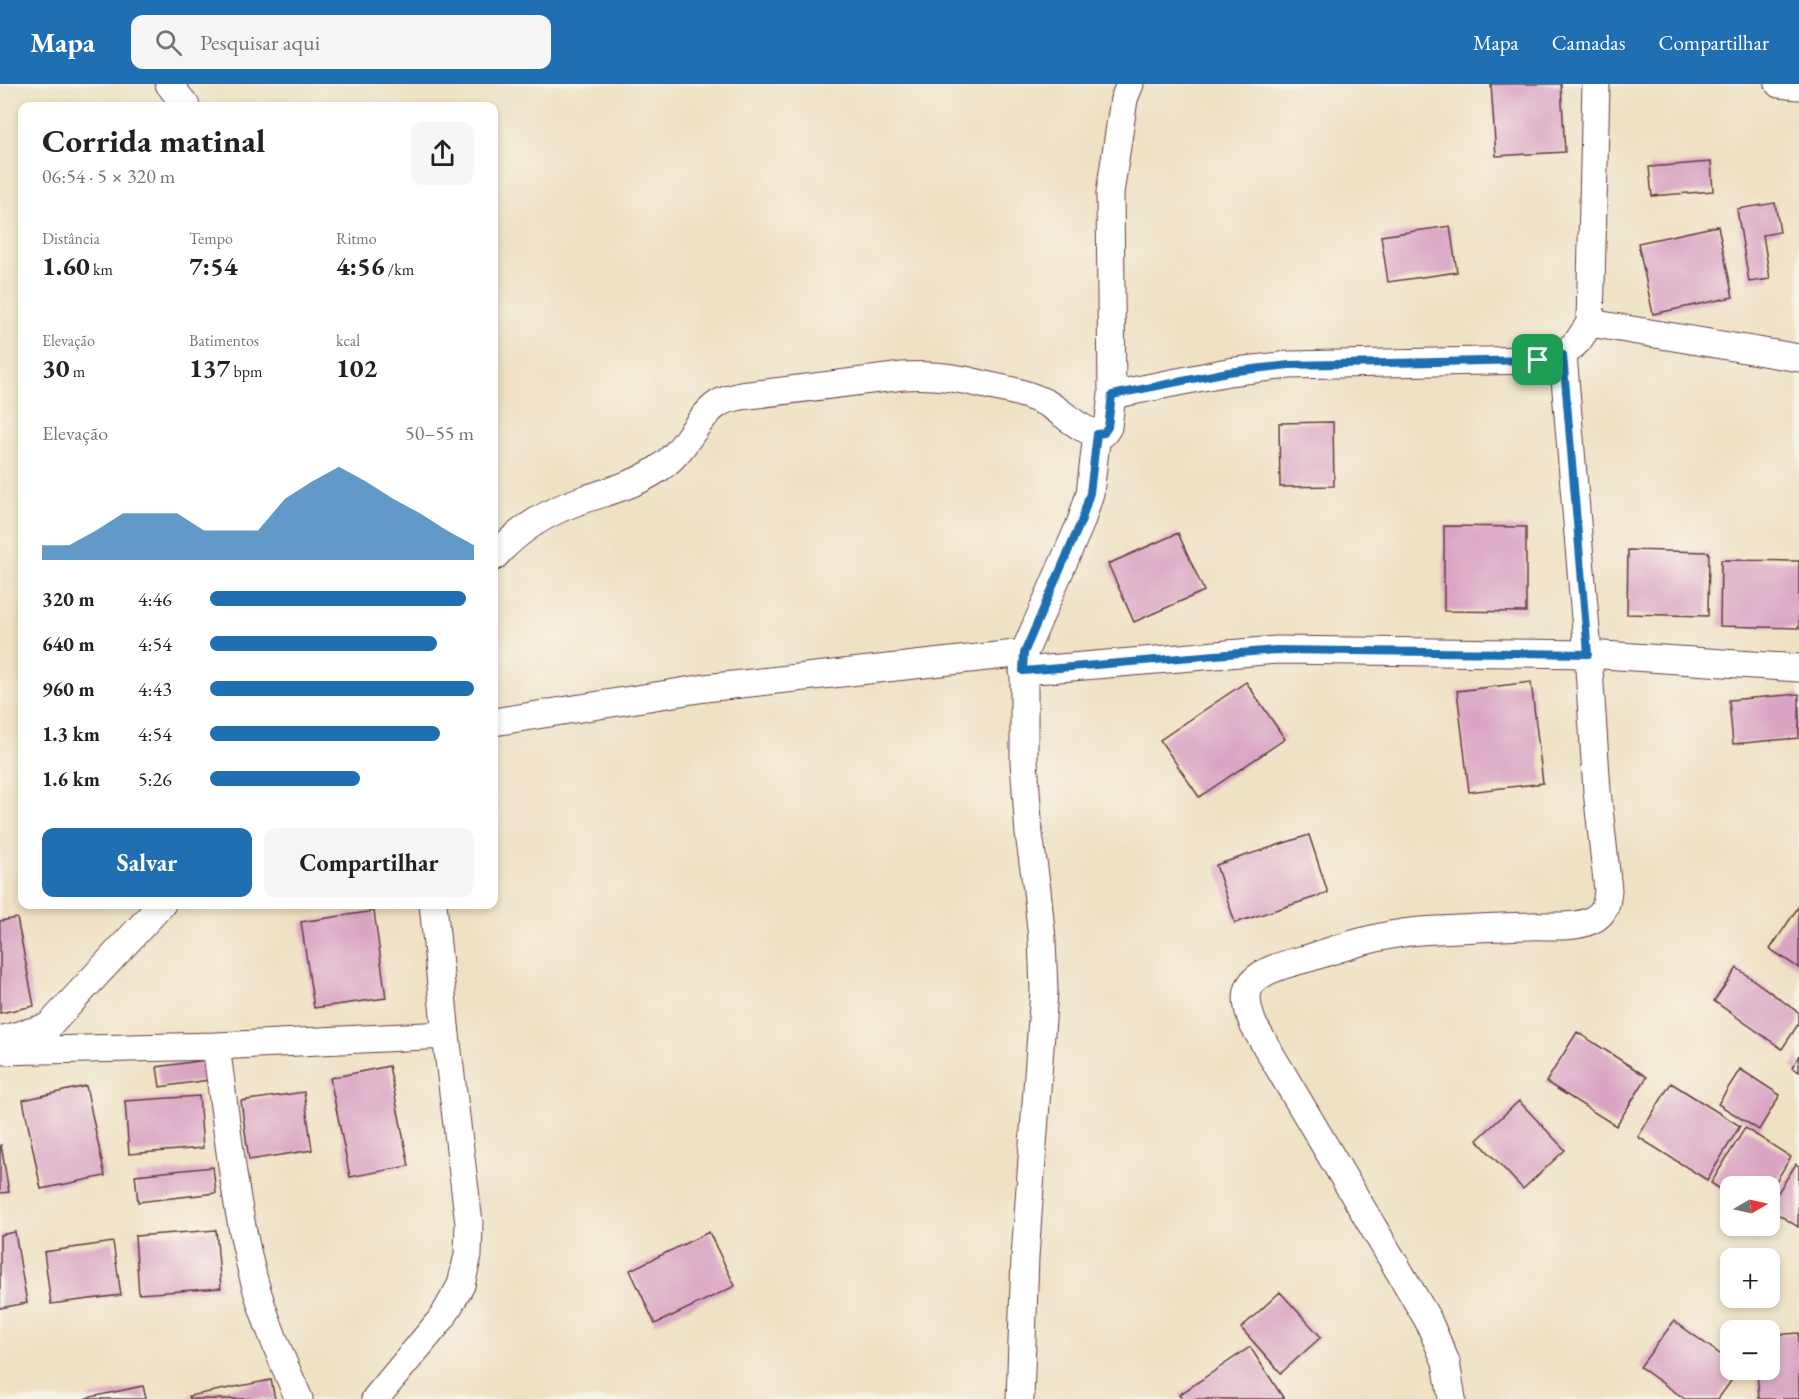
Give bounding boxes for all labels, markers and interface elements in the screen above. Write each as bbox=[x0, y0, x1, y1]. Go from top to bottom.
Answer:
search box bbox=[131, 15, 551, 69]
text: Mapa bbox=[30, 24, 95, 60]
icon: search bbox=[152, 26, 185, 59]
text: Pesquisar aqui bbox=[200, 28, 320, 57]
text: Mapa bbox=[1473, 29, 1519, 56]
text: Camadas bbox=[1552, 29, 1625, 56]
text: Compartilhar bbox=[1658, 29, 1769, 56]
text: Corrida matinal bbox=[42, 119, 265, 162]
button: share bbox=[411, 122, 474, 185]
text: 06:54 · 5 × 320 m bbox=[42, 163, 175, 189]
text: Distância bbox=[42, 228, 100, 249]
text: Tempo bbox=[189, 228, 233, 249]
text: Ritmo bbox=[336, 228, 377, 249]
text: 1.60 bbox=[42, 249, 90, 283]
text: 7:54 bbox=[189, 249, 238, 283]
text: 4:56 bbox=[336, 249, 385, 283]
text: km bbox=[90, 259, 113, 280]
text: /km bbox=[385, 259, 414, 280]
text: Elevação bbox=[42, 330, 95, 351]
text: Batimentos bbox=[189, 330, 259, 351]
text: kcal bbox=[336, 330, 360, 351]
pin bbox=[1512, 334, 1563, 385]
icon: arrive bbox=[1521, 343, 1554, 376]
text: 30 bbox=[42, 351, 70, 385]
text: 137 bbox=[189, 351, 230, 385]
text: 102 bbox=[336, 351, 377, 385]
text: m bbox=[70, 361, 85, 382]
text: bpm bbox=[230, 361, 262, 382]
text: Elevação bbox=[42, 420, 108, 446]
text: 50–55 m bbox=[405, 420, 474, 446]
text: 320 m bbox=[42, 586, 95, 612]
text: 4:46 bbox=[138, 586, 172, 612]
text: 640 m bbox=[42, 631, 95, 657]
text: 4:54 bbox=[138, 631, 172, 657]
text: 960 m bbox=[42, 676, 95, 702]
text: 4:43 bbox=[138, 676, 172, 702]
text: 1.3 km bbox=[42, 721, 100, 747]
text: 4:54 bbox=[138, 721, 172, 747]
text: 1.6 km bbox=[42, 766, 100, 792]
text: 5:26 bbox=[138, 766, 172, 792]
button: Salvar bbox=[42, 828, 252, 897]
button: Compartilhar bbox=[264, 828, 474, 897]
north arrow bbox=[1720, 1176, 1780, 1236]
map controls bbox=[1720, 1176, 1780, 1380]
button: + bbox=[1720, 1248, 1780, 1308]
button: − bbox=[1720, 1320, 1780, 1380]

